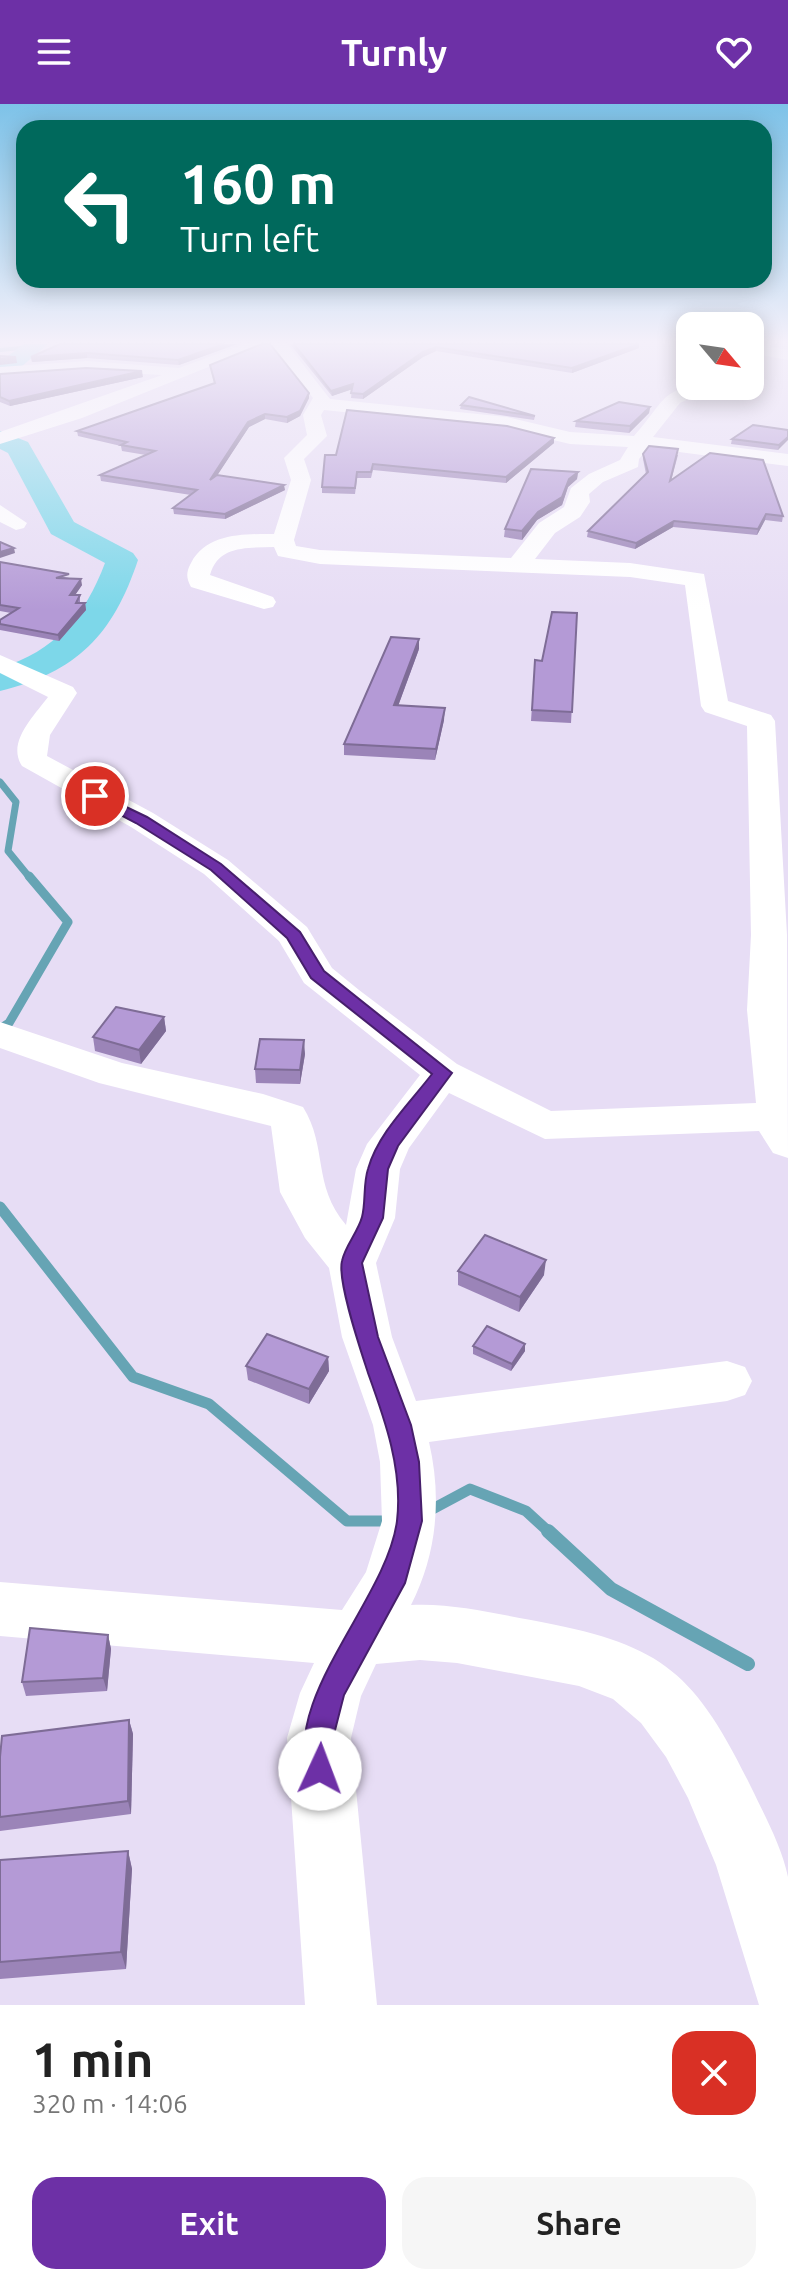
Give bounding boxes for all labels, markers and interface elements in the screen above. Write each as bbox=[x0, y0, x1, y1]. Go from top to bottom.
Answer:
icon: menu bbox=[32, 30, 76, 74]
icon: heart bbox=[712, 30, 756, 74]
text: Turnly bbox=[341, 32, 447, 73]
icon: left bbox=[48, 152, 152, 256]
text: 160 m bbox=[180, 152, 336, 215]
text: Turn left bbox=[180, 218, 319, 259]
north arrow bbox=[676, 312, 764, 400]
map controls bbox=[676, 312, 764, 400]
pin bbox=[61, 762, 129, 830]
icon: arrive bbox=[73, 774, 117, 818]
position arrow bbox=[278, 1727, 362, 1811]
button: close bbox=[672, 2031, 756, 2115]
text: 1 min bbox=[32, 2032, 153, 2086]
text: 320 m · 14:06 bbox=[32, 2089, 188, 2118]
button: Exit bbox=[32, 2177, 386, 2269]
button: Share bbox=[402, 2177, 756, 2269]

